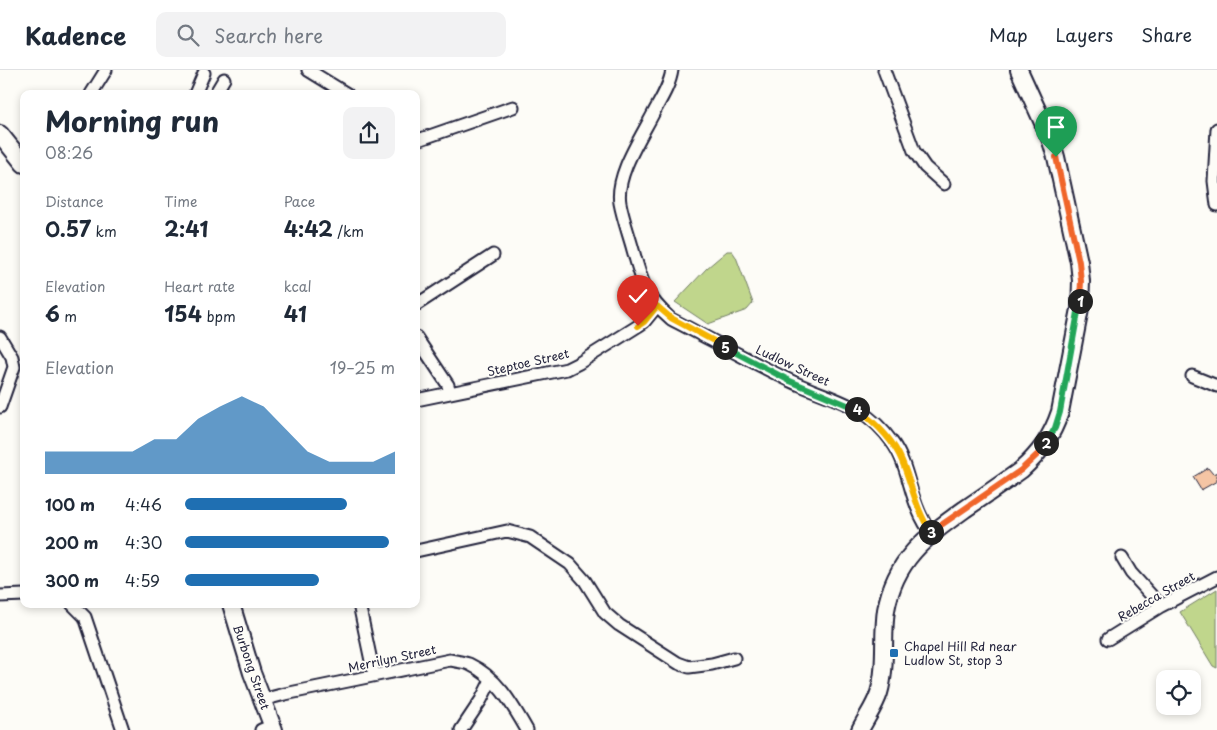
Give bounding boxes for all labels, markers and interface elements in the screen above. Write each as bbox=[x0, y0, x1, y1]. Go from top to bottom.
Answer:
search box bbox=[156, 12, 506, 57]
text: Kadence bbox=[25, 17, 126, 53]
icon: search bbox=[174, 21, 202, 49]
text: Search here bbox=[214, 21, 323, 49]
text: Map bbox=[989, 21, 1028, 48]
text: Layers bbox=[1056, 21, 1113, 48]
text: Share bbox=[1141, 21, 1192, 48]
text: Morning run bbox=[45, 99, 219, 142]
pin bbox=[1035, 106, 1077, 157]
button: share bbox=[343, 107, 395, 159]
icon: arrive bbox=[1042, 113, 1070, 141]
text: 08:26 bbox=[45, 140, 93, 164]
text: Distance bbox=[45, 191, 104, 212]
text: Time bbox=[164, 191, 197, 212]
text: Pace bbox=[284, 191, 315, 212]
text: 0.57 bbox=[45, 212, 91, 244]
text: 2:41 bbox=[164, 212, 209, 244]
text: 4:42 bbox=[284, 212, 333, 244]
text: km bbox=[91, 221, 117, 242]
text: /km bbox=[333, 221, 364, 242]
pin bbox=[617, 275, 659, 326]
text: Elevation bbox=[45, 276, 105, 297]
text: Heart rate bbox=[164, 276, 235, 297]
text: kcal bbox=[284, 276, 312, 297]
icon: check bbox=[624, 282, 652, 310]
pin: 1 bbox=[1068, 288, 1092, 314]
text: 1 bbox=[1077, 291, 1084, 312]
text: 6 bbox=[45, 297, 60, 329]
text: 154 bbox=[164, 297, 202, 329]
text: 41 bbox=[284, 297, 307, 329]
text: m bbox=[60, 306, 77, 327]
text: bpm bbox=[202, 306, 236, 327]
pin: 5 bbox=[712, 334, 738, 360]
text: 5 bbox=[721, 337, 730, 358]
street label: Ludlow Street bbox=[753, 340, 833, 390]
street label: Steptoe Street bbox=[485, 344, 571, 380]
text: Elevation bbox=[45, 355, 114, 379]
text: 19–25 m bbox=[330, 355, 395, 379]
pin: 4 bbox=[844, 396, 870, 422]
text: 4 bbox=[853, 399, 862, 420]
pin: 2 bbox=[1034, 430, 1058, 456]
text: 2 bbox=[1042, 433, 1051, 454]
text: 100 m bbox=[45, 492, 95, 516]
text: 4:46 bbox=[125, 492, 162, 516]
pin: 3 bbox=[918, 520, 944, 544]
text: 3 bbox=[927, 522, 936, 543]
text: 200 m bbox=[45, 530, 99, 554]
text: 4:30 bbox=[125, 530, 162, 554]
street label: Rebecca Street bbox=[1114, 567, 1198, 625]
text: 300 m bbox=[45, 568, 99, 592]
text: 4:59 bbox=[125, 568, 160, 592]
street label: Burbong Street bbox=[229, 622, 275, 712]
place label: Chapel Hill Rd near Ludlow St, stop 3 bbox=[904, 637, 1017, 669]
street label: Merrilyn Street bbox=[346, 640, 438, 676]
marker: Chapel Hill Rd near Ludlow St, stop 3 bbox=[888, 647, 900, 659]
map controls bbox=[1156, 670, 1201, 715]
button: locate bbox=[1156, 670, 1201, 715]

